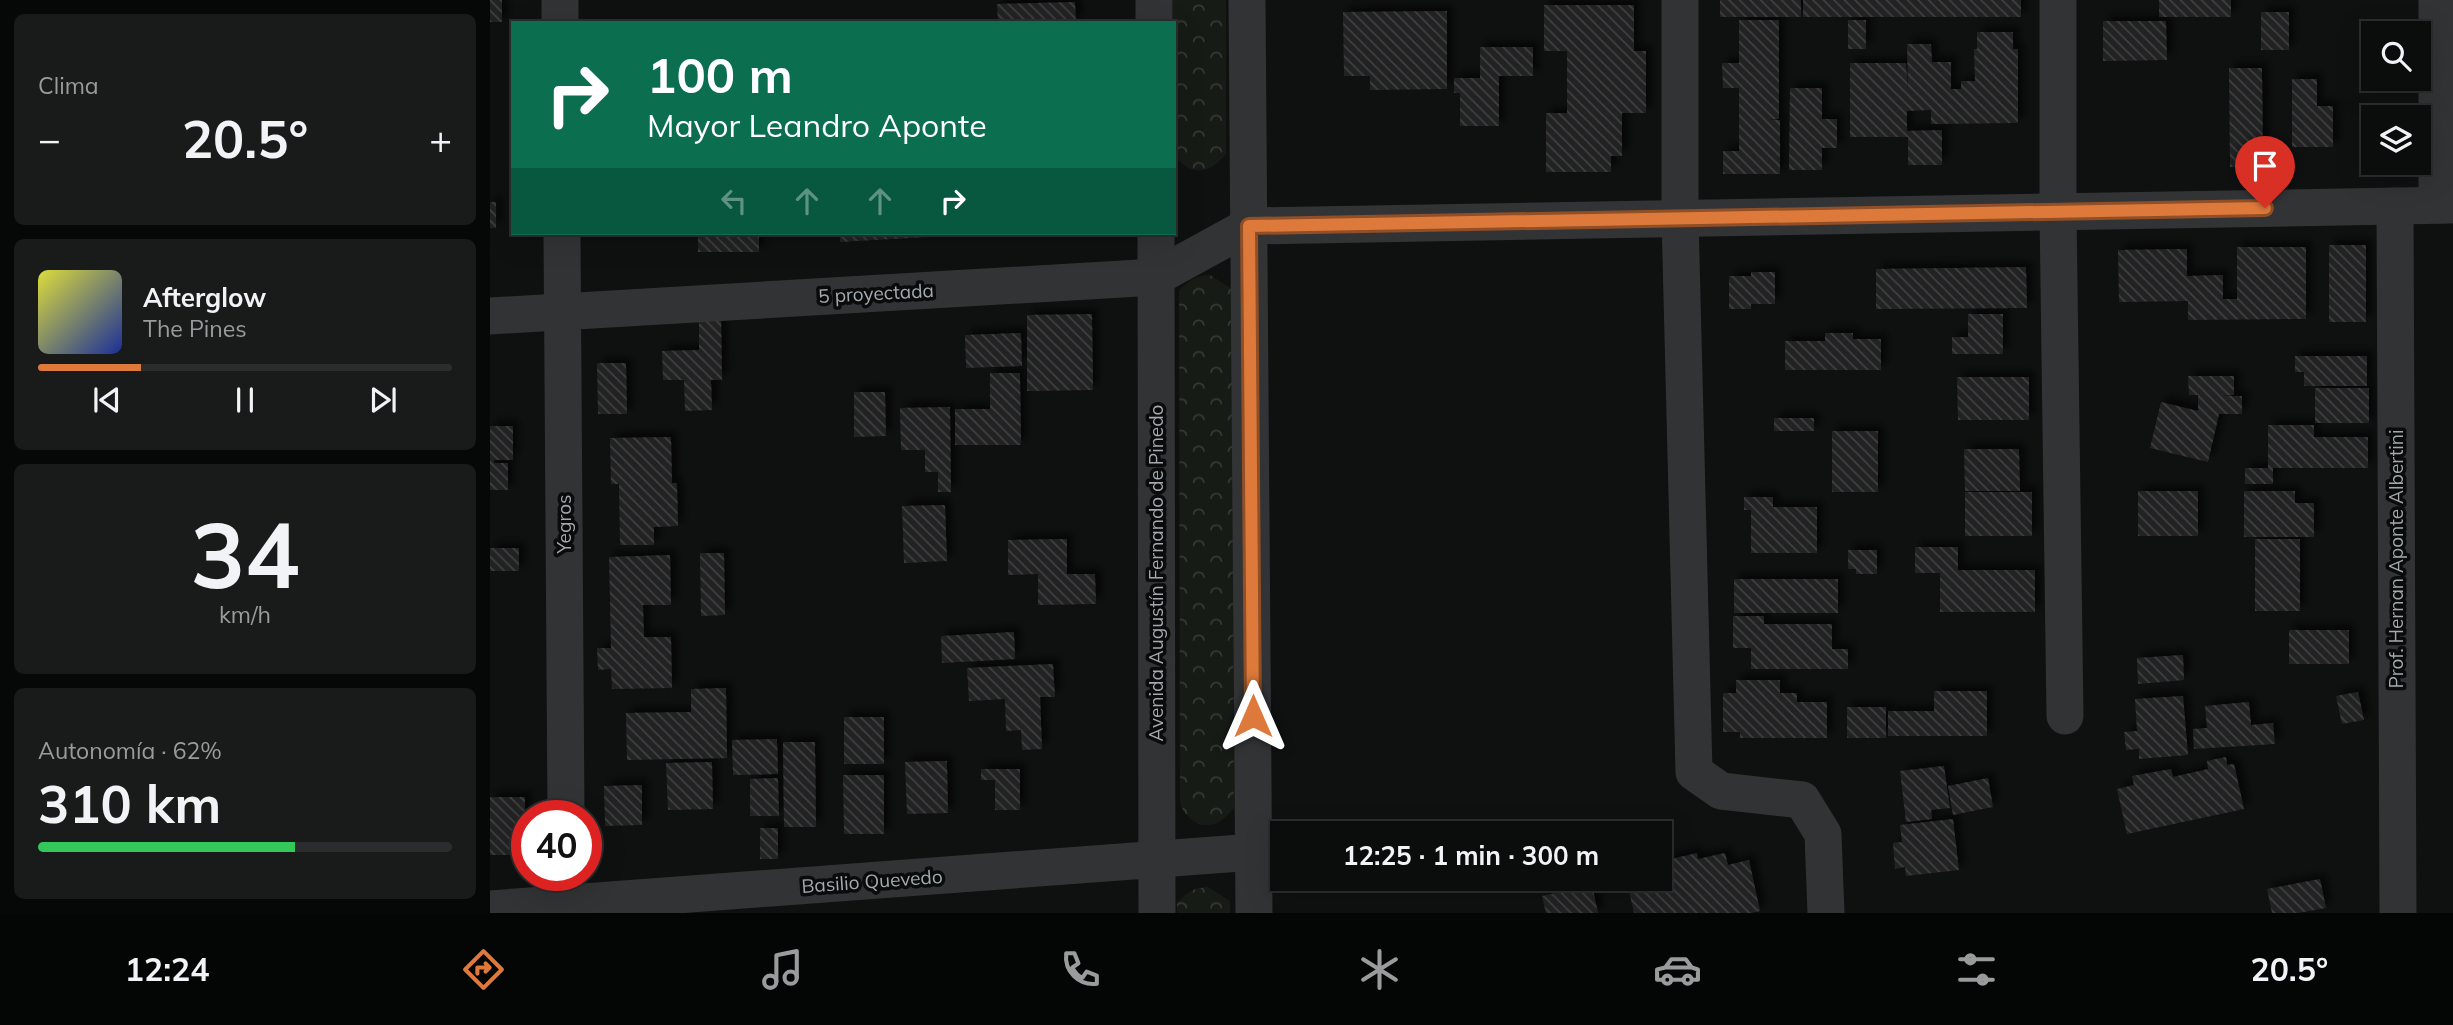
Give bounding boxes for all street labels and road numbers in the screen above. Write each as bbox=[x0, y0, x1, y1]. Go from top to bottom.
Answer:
street label: 5 proyectada bbox=[818, 278, 934, 308]
street label: Avenida Augustín Fernando de Pinedo bbox=[1144, 405, 1168, 741]
street label: Prof. Hernan Aponte Albertini bbox=[2384, 429, 2408, 689]
street label: Yegros bbox=[552, 495, 576, 554]
street label: Basilio Quevedo bbox=[801, 864, 943, 898]

